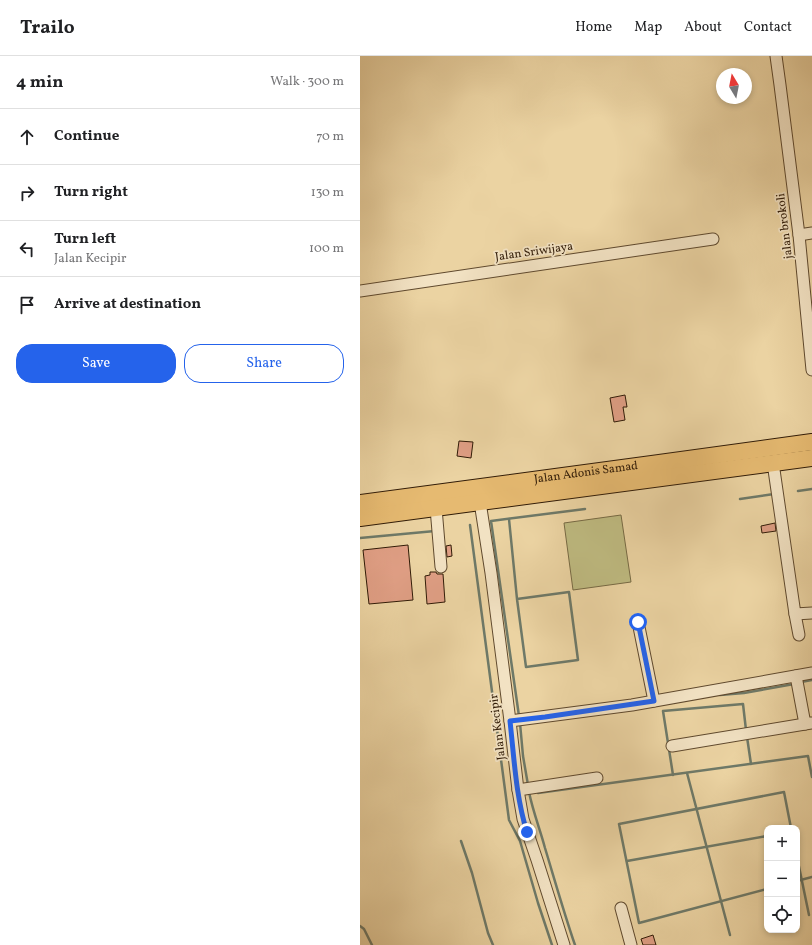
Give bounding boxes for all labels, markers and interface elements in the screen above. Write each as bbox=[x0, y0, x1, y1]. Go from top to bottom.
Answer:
text: Trailo bbox=[20, 15, 75, 41]
text: Home bbox=[575, 18, 612, 37]
text: Map bbox=[634, 18, 662, 37]
text: About bbox=[684, 18, 722, 37]
text: Contact bbox=[744, 18, 792, 37]
north arrow bbox=[716, 68, 752, 104]
text: 4 min bbox=[16, 71, 63, 94]
text: Walk · 300 m bbox=[270, 73, 344, 91]
icon: ahead bbox=[16, 126, 38, 148]
text: Continue bbox=[54, 126, 119, 147]
text: 70 m bbox=[316, 128, 344, 146]
icon: right bbox=[16, 182, 38, 204]
text: Turn right bbox=[54, 182, 128, 203]
text: 130 m bbox=[311, 184, 344, 202]
street label: jalan brokoli bbox=[773, 192, 797, 260]
text: Turn left bbox=[54, 229, 116, 250]
icon: left bbox=[16, 238, 38, 260]
street label: Jalan Sriwijaya bbox=[494, 239, 574, 265]
text: 100 m bbox=[309, 240, 344, 258]
text: Jalan Kecipir bbox=[54, 250, 126, 268]
icon: arrive bbox=[16, 294, 38, 316]
text: Arrive at destination bbox=[54, 294, 201, 315]
button: Save bbox=[16, 344, 176, 383]
button: Share bbox=[184, 344, 344, 383]
street label: Jalan Adonis Samad bbox=[533, 458, 639, 488]
route start bbox=[629, 613, 647, 631]
street label: Jalan Kecipir bbox=[486, 693, 510, 761]
route end bbox=[518, 823, 536, 841]
map controls bbox=[764, 825, 800, 933]
button: + bbox=[764, 825, 800, 861]
button: − bbox=[764, 861, 800, 897]
button: locate bbox=[764, 897, 800, 933]

